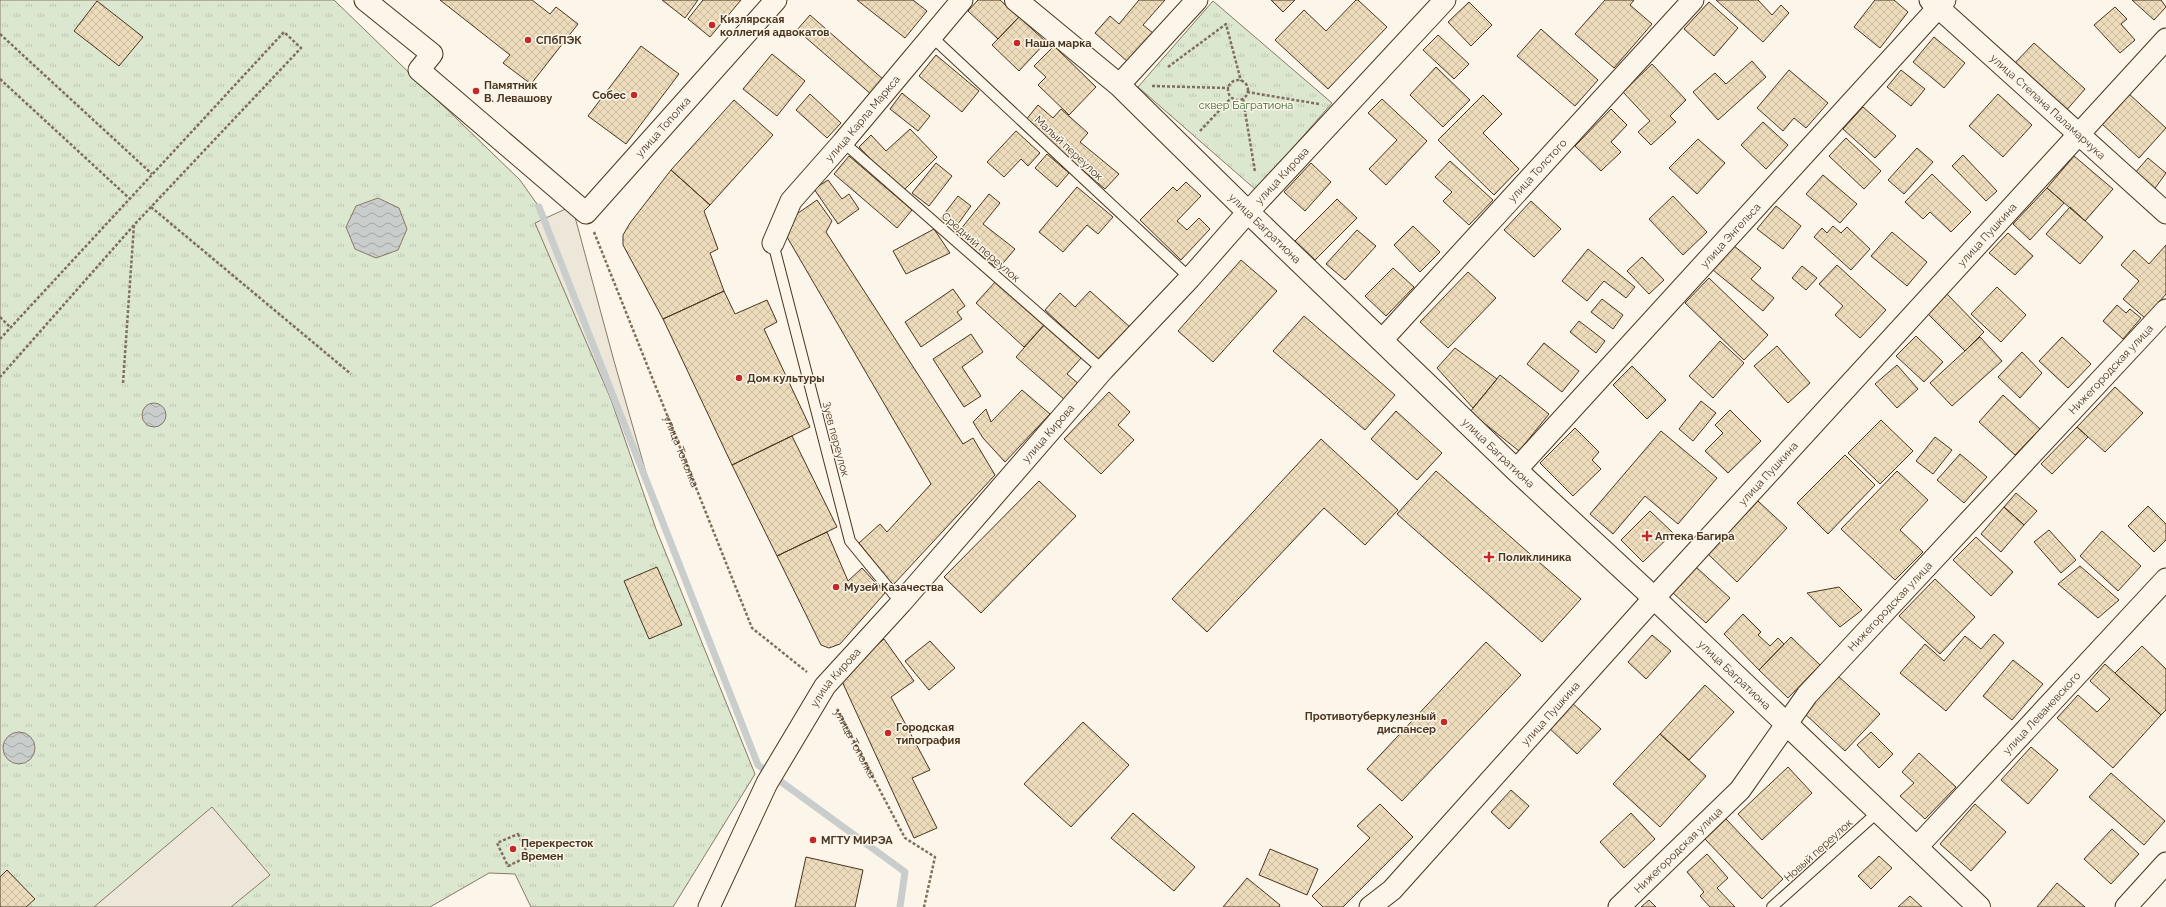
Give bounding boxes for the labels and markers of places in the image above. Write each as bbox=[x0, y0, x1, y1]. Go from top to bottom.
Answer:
place label: Кизлярская коллегия адвокатов bbox=[720, 13, 830, 39]
marker: Кизлярская коллегия адвокатов bbox=[707, 20, 717, 30]
place label: СПбПЭК bbox=[536, 34, 582, 47]
marker: СПбПЭК bbox=[523, 35, 533, 45]
place label: Наша марка bbox=[1025, 37, 1092, 50]
marker: Наша марка bbox=[1012, 38, 1022, 48]
place label: Памятник В. Левашову bbox=[484, 79, 552, 105]
marker: Памятник В. Левашову bbox=[471, 86, 481, 96]
place label: Собес bbox=[592, 89, 626, 102]
marker: Собес bbox=[629, 90, 639, 100]
place label: Дом культуры bbox=[747, 372, 825, 385]
marker: Дом культуры bbox=[734, 373, 744, 383]
place label: Аптека Багира bbox=[1655, 530, 1735, 543]
marker: Аптека Багира bbox=[1642, 531, 1652, 541]
marker: Поликлиника bbox=[1483, 551, 1495, 563]
place label: Поликлиника bbox=[1498, 551, 1571, 564]
place label: Музей Казачества bbox=[844, 581, 943, 594]
marker: Музей Казачества bbox=[831, 582, 841, 592]
place label: Противотуберкулезный диспансер bbox=[1305, 710, 1436, 736]
marker: Противотуберкулезный диспансер bbox=[1439, 717, 1449, 727]
place label: Городская типография bbox=[896, 721, 960, 747]
marker: Городская типография bbox=[883, 728, 893, 738]
place label: МГТУ МИРЭА bbox=[821, 834, 893, 847]
marker: МГТУ МИРЭА bbox=[808, 835, 818, 845]
place label: Перекресток Времен bbox=[521, 837, 594, 863]
marker: Перекресток Времен bbox=[508, 844, 518, 854]

